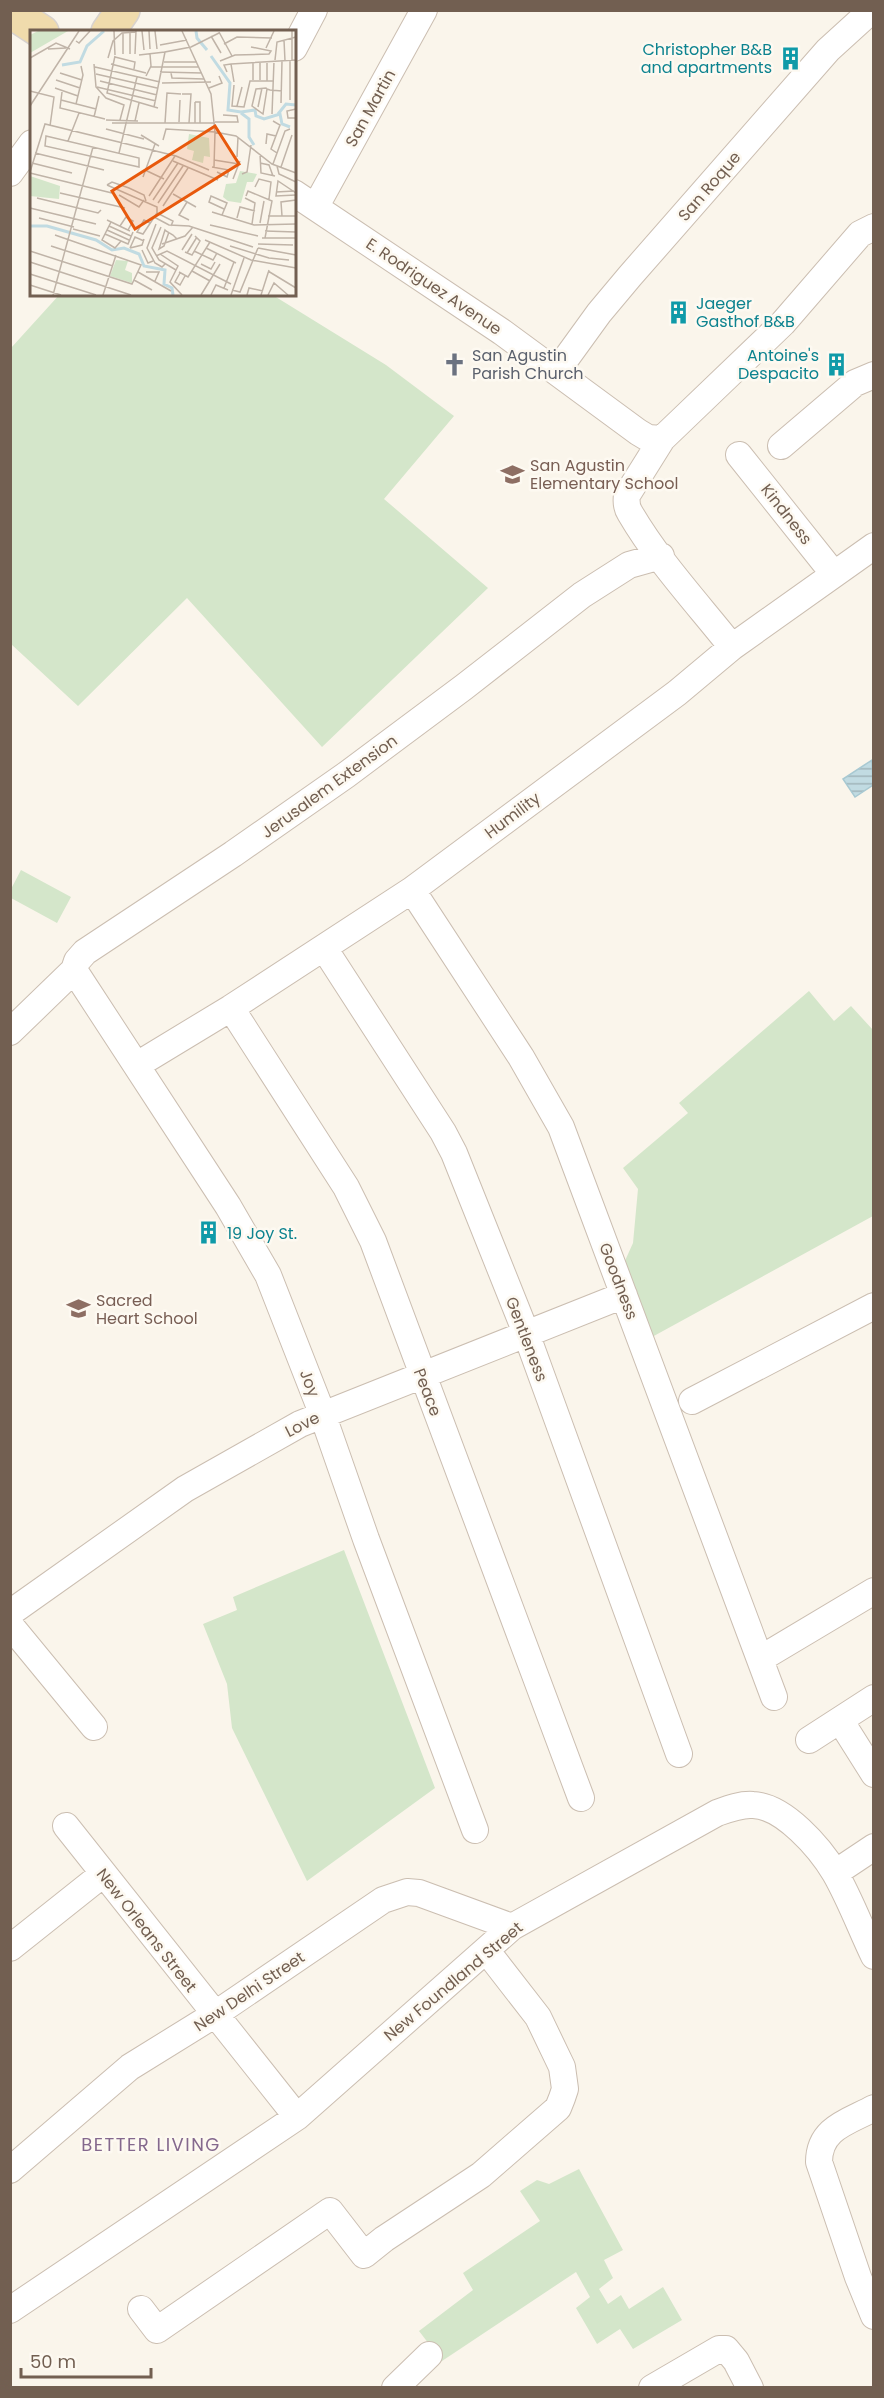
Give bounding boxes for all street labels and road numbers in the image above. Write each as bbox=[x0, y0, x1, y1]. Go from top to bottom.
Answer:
street label: San Martin bbox=[340, 65, 401, 151]
street label: San Roque bbox=[673, 146, 746, 226]
street label: E. Rodriguez Avenue bbox=[361, 232, 506, 340]
street label: Kindness bbox=[756, 479, 818, 550]
street label: Jerusalem Extension bbox=[257, 729, 402, 844]
street label: Humility bbox=[480, 787, 545, 844]
street label: Goodness bbox=[593, 1239, 644, 1323]
street label: Gentleness bbox=[500, 1293, 553, 1385]
street label: Peace bbox=[408, 1365, 447, 1420]
street label: Joy bbox=[294, 1366, 325, 1400]
street label: Love bbox=[281, 1406, 324, 1443]
street label: New Orleans Street bbox=[91, 1864, 202, 1997]
street label: New Foundland Street bbox=[379, 1916, 528, 2046]
street label: New Delhi Street bbox=[189, 1946, 309, 2037]

